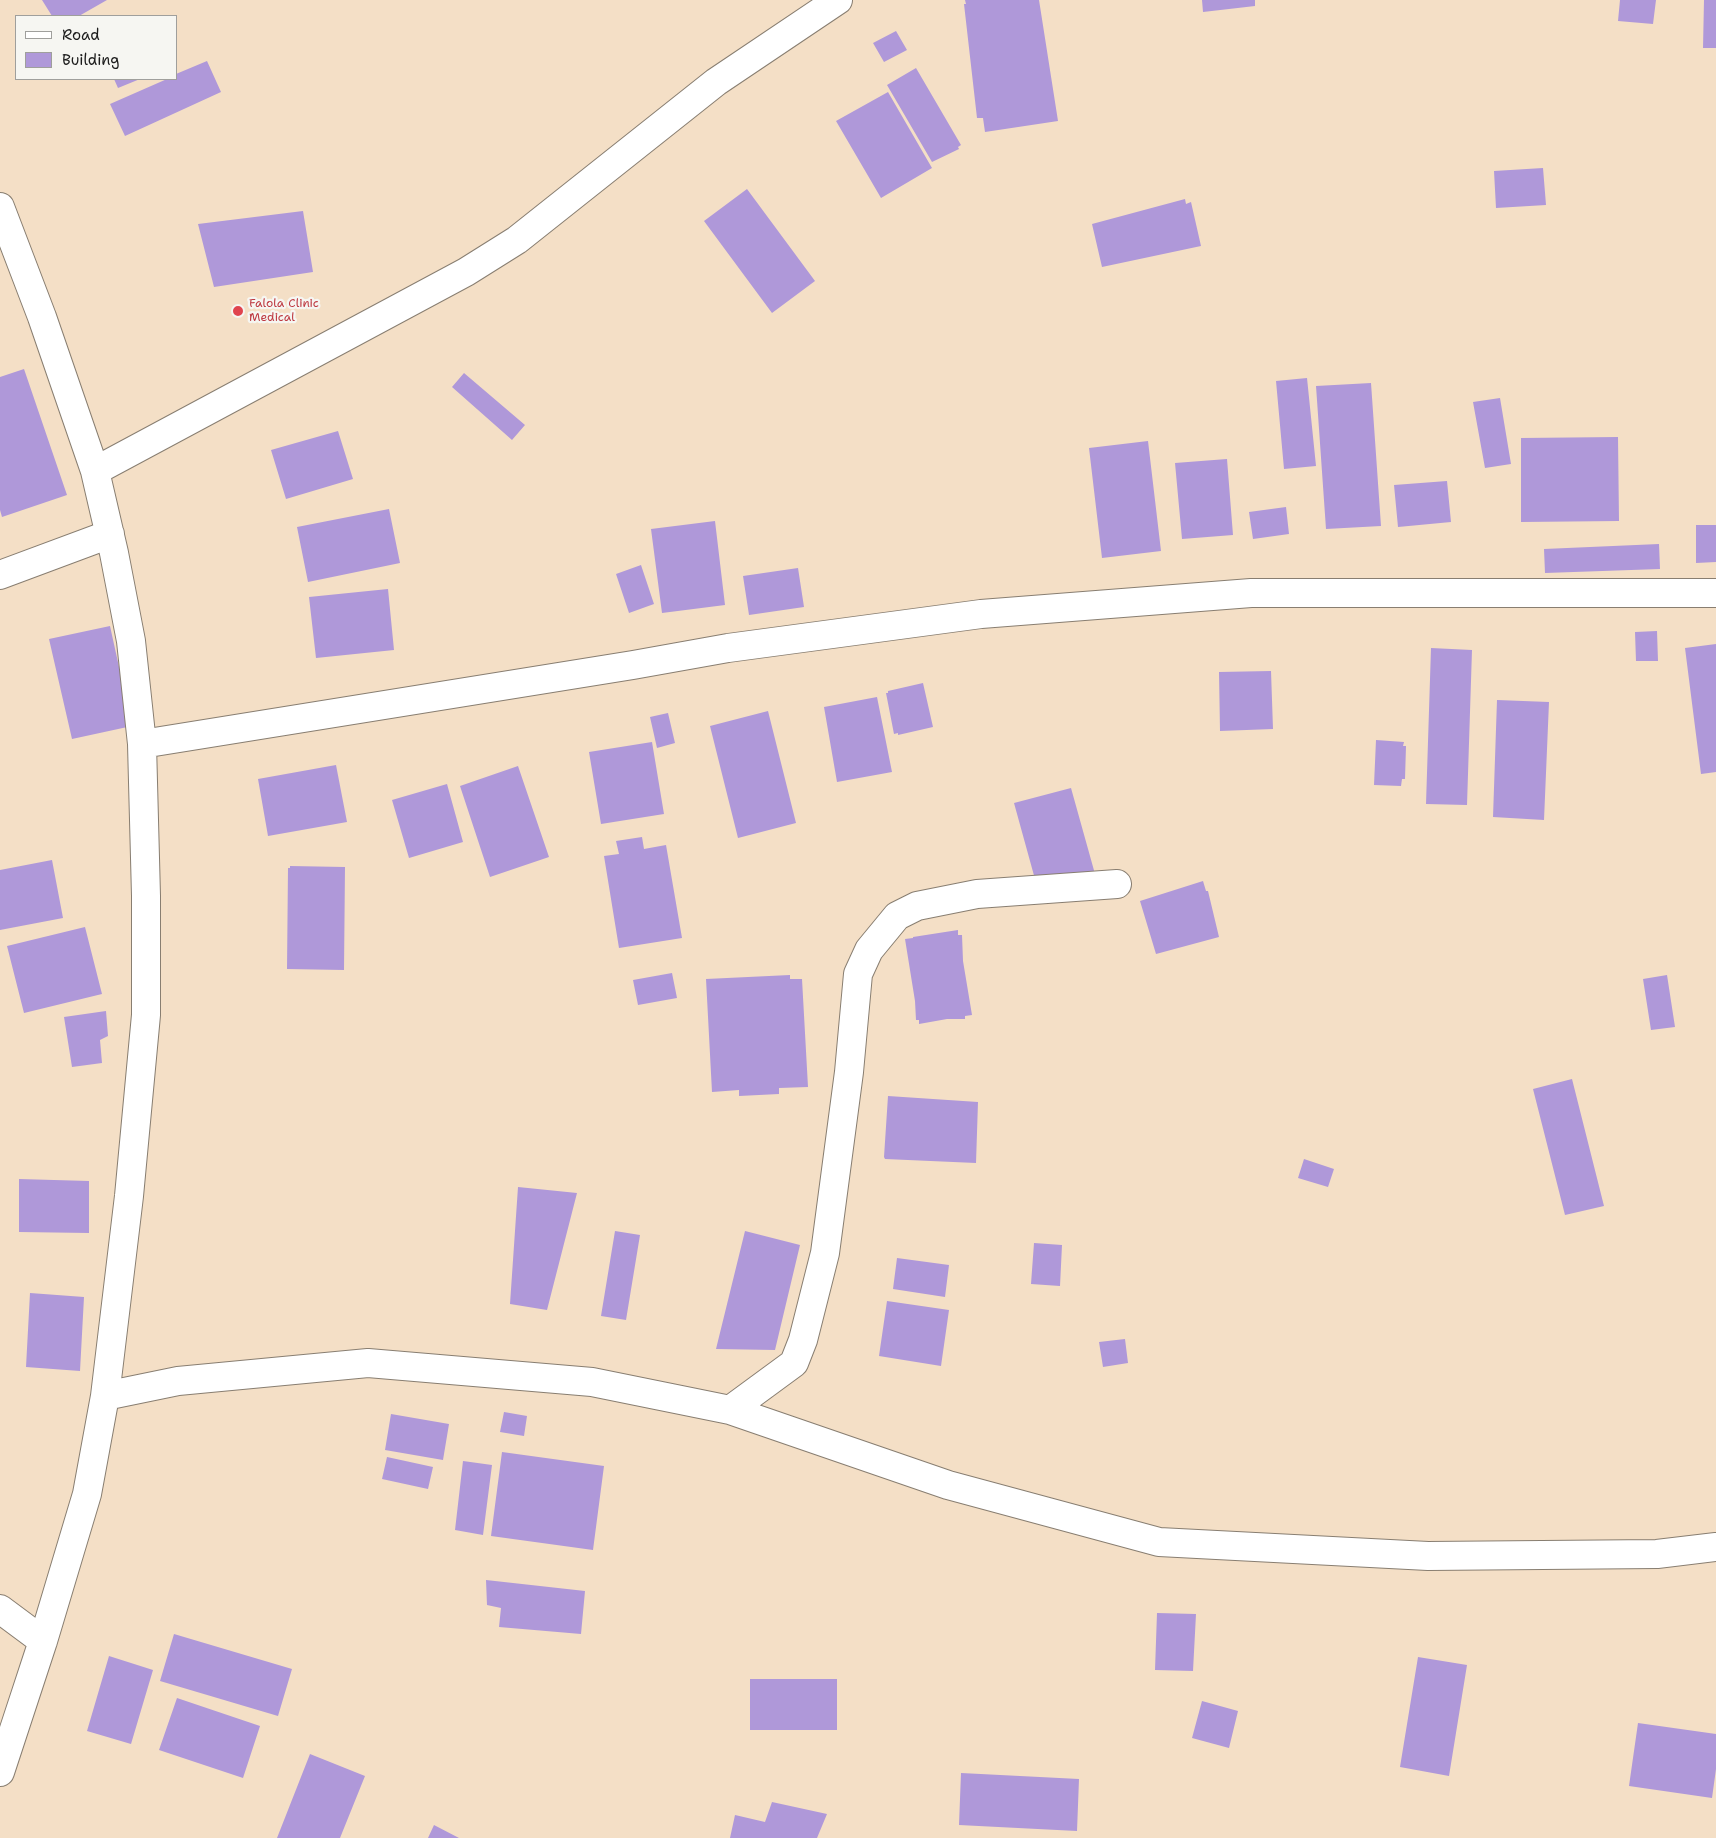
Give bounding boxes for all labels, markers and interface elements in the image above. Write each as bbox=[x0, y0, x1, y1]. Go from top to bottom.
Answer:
legend bbox=[15, 15, 178, 80]
text: Road bbox=[62, 25, 100, 45]
text: Building bbox=[62, 50, 119, 70]
place label: Falola Clinic Medical bbox=[249, 297, 319, 325]
marker: Falola Clinic Medical bbox=[231, 304, 245, 318]

